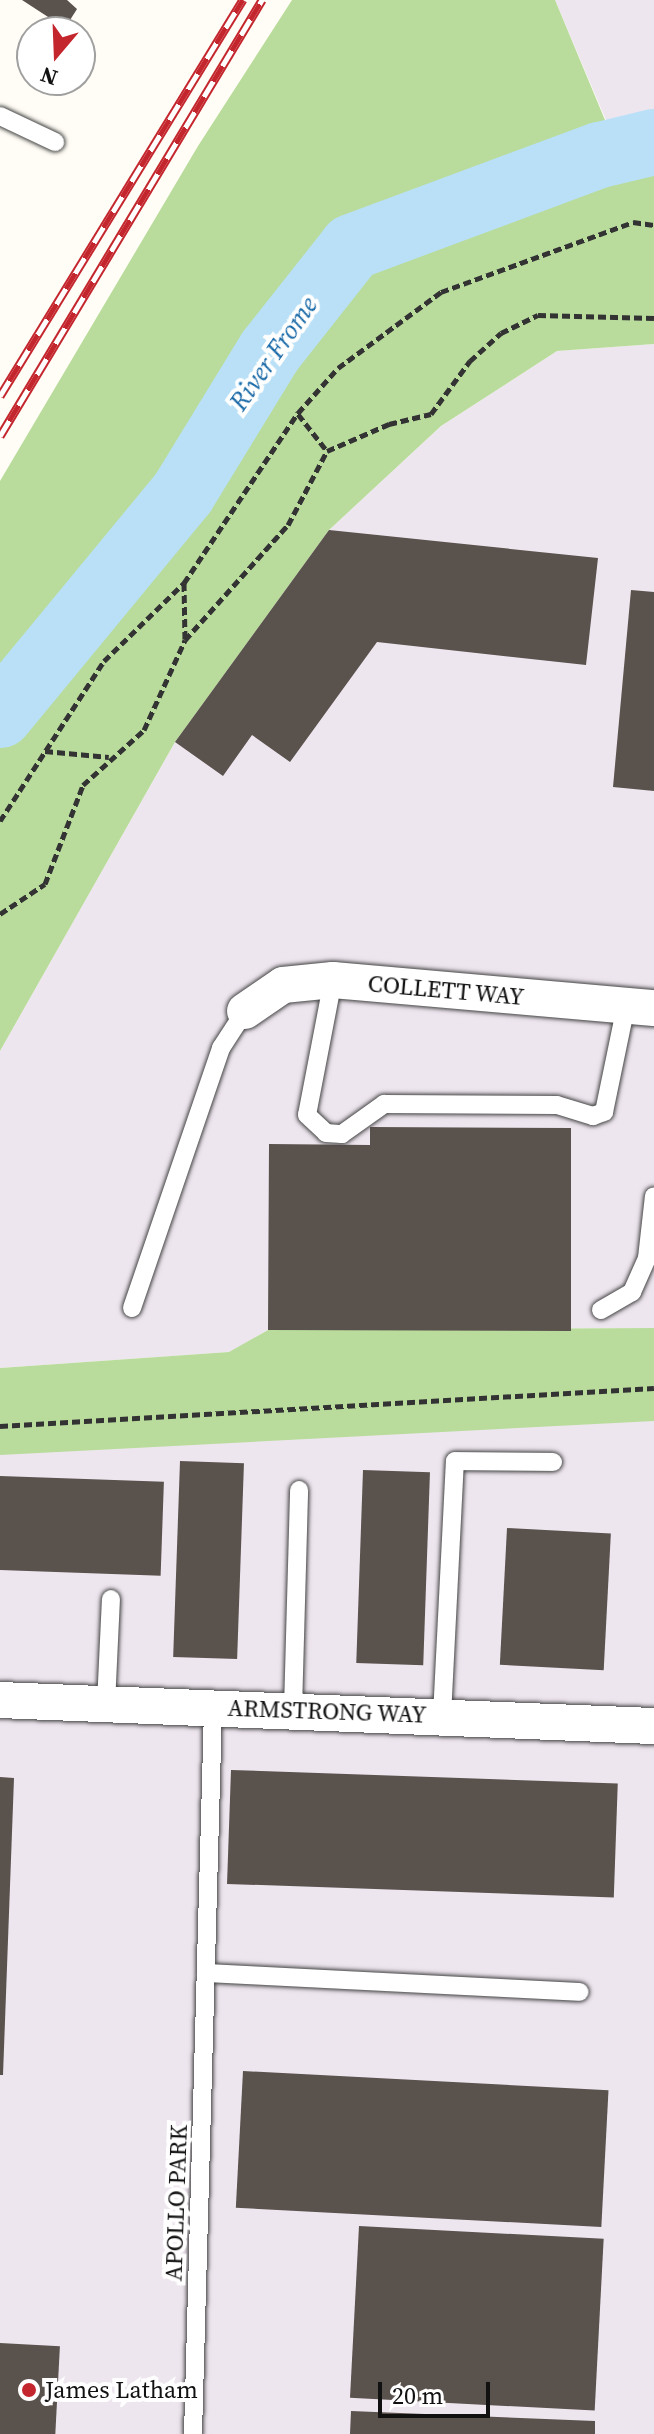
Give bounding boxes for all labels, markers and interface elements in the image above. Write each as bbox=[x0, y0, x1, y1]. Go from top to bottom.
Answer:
north arrow bbox=[16, 16, 96, 96]
text: N bbox=[36, 60, 61, 94]
water label: River Frome bbox=[223, 291, 325, 417]
street label: COLLETT WAY bbox=[366, 969, 526, 1011]
street label: ARMSTRONG WAY bbox=[227, 1693, 427, 1729]
street label: APOLLO PARK bbox=[159, 2124, 193, 2282]
scale bar bbox=[382, 2366, 494, 2416]
place label: James Latham bbox=[45, 2376, 198, 2404]
text: 20 m bbox=[392, 2379, 443, 2412]
marker: James Latham bbox=[20, 2381, 38, 2399]

